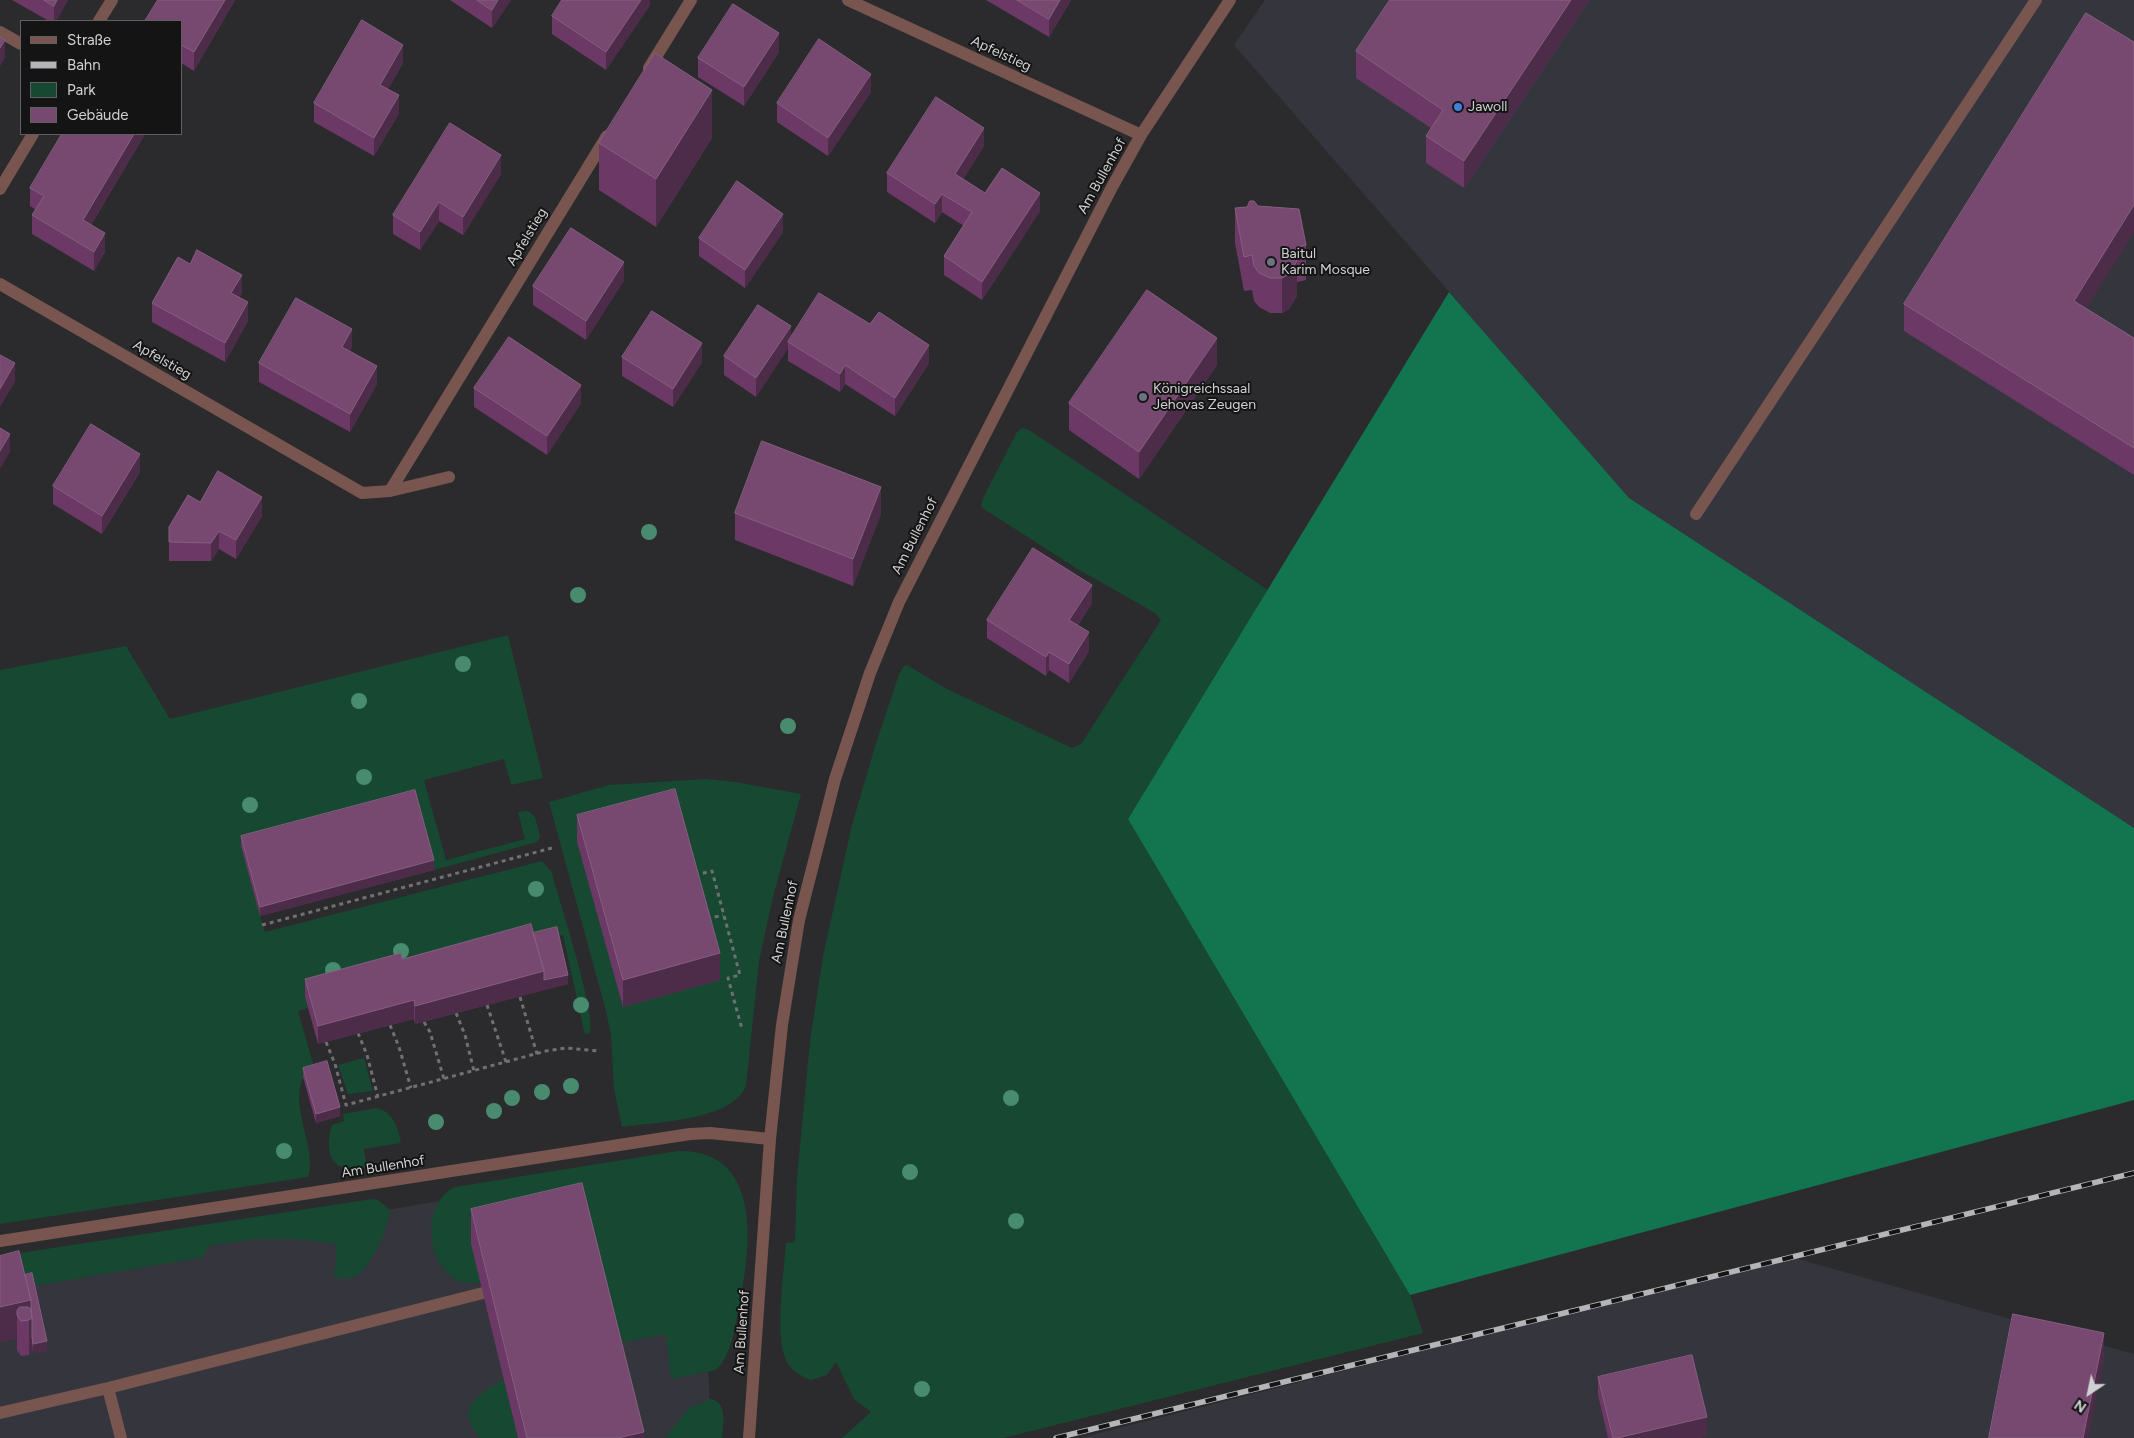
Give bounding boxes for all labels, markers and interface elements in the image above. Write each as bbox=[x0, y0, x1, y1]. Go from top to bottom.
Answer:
legend bbox=[20, 20, 182, 135]
text: Straße bbox=[67, 31, 111, 49]
street label: Apfelstieg bbox=[968, 33, 1034, 75]
text: Bahn bbox=[67, 56, 101, 74]
text: Park bbox=[67, 81, 96, 99]
place label: Jawoll bbox=[1468, 99, 1507, 115]
marker: Jawoll bbox=[1452, 101, 1464, 113]
text: Gebäude bbox=[67, 106, 128, 124]
street label: Am Bullenhof bbox=[1074, 135, 1130, 217]
street label: Apfelstieg bbox=[503, 205, 551, 269]
place label: Baitul Karim Mosque bbox=[1281, 246, 1370, 278]
marker: Baitul Karim Mosque bbox=[1265, 256, 1277, 268]
street label: Apfelstieg bbox=[130, 337, 194, 383]
place label: Königreichssaal Jehovas Zeugen bbox=[1153, 381, 1256, 414]
marker: Königreichssaal Jehovas Zeugen bbox=[1137, 391, 1149, 403]
street label: Am Bullenhof bbox=[888, 495, 942, 577]
street label: Am Bullenhof bbox=[768, 879, 802, 965]
street label: Am Bullenhof bbox=[340, 1152, 426, 1182]
street label: Am Bullenhof bbox=[731, 1290, 753, 1374]
north arrow bbox=[2064, 1368, 2114, 1418]
text: N bbox=[2071, 1396, 2090, 1416]

